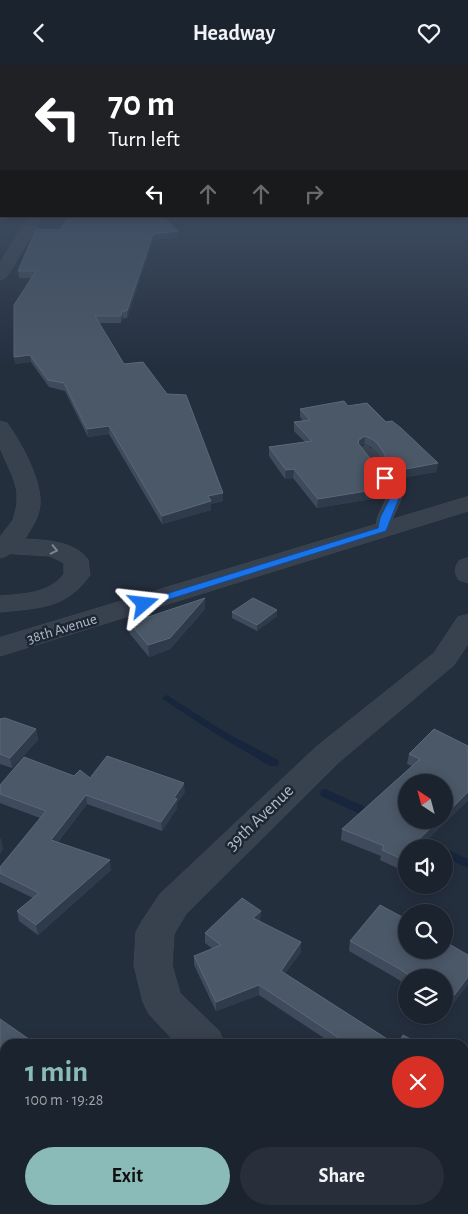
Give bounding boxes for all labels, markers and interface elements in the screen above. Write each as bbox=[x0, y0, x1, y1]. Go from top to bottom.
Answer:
icon: back bbox=[25, 19, 53, 47]
icon: heart bbox=[415, 19, 443, 47]
text: Headway bbox=[193, 22, 275, 44]
icon: left bbox=[25, 85, 90, 150]
text: 70 m bbox=[108, 87, 175, 122]
text: Turn left bbox=[108, 128, 180, 150]
icon: left bbox=[141, 180, 169, 208]
icon: ahead bbox=[194, 180, 222, 208]
icon: ahead bbox=[247, 180, 275, 208]
icon: right bbox=[300, 180, 328, 208]
pin bbox=[364, 457, 406, 499]
icon: arrive bbox=[371, 464, 399, 492]
one-way arrow bbox=[49, 544, 58, 555]
position arrow bbox=[117, 577, 169, 629]
street label: 38th Avenue bbox=[25, 611, 99, 647]
north arrow bbox=[398, 774, 452, 829]
map controls bbox=[398, 774, 453, 1024]
street label: 39th Avenue bbox=[223, 782, 297, 854]
button: sound bbox=[398, 839, 453, 894]
button: search bbox=[398, 904, 453, 959]
button: layers bbox=[398, 969, 453, 1024]
button: close bbox=[392, 1056, 444, 1108]
text: 1 min bbox=[25, 1057, 88, 1087]
text: 100 m · 19:28 bbox=[25, 1092, 103, 1108]
button: Exit bbox=[25, 1147, 230, 1205]
button: Share bbox=[240, 1147, 444, 1205]

